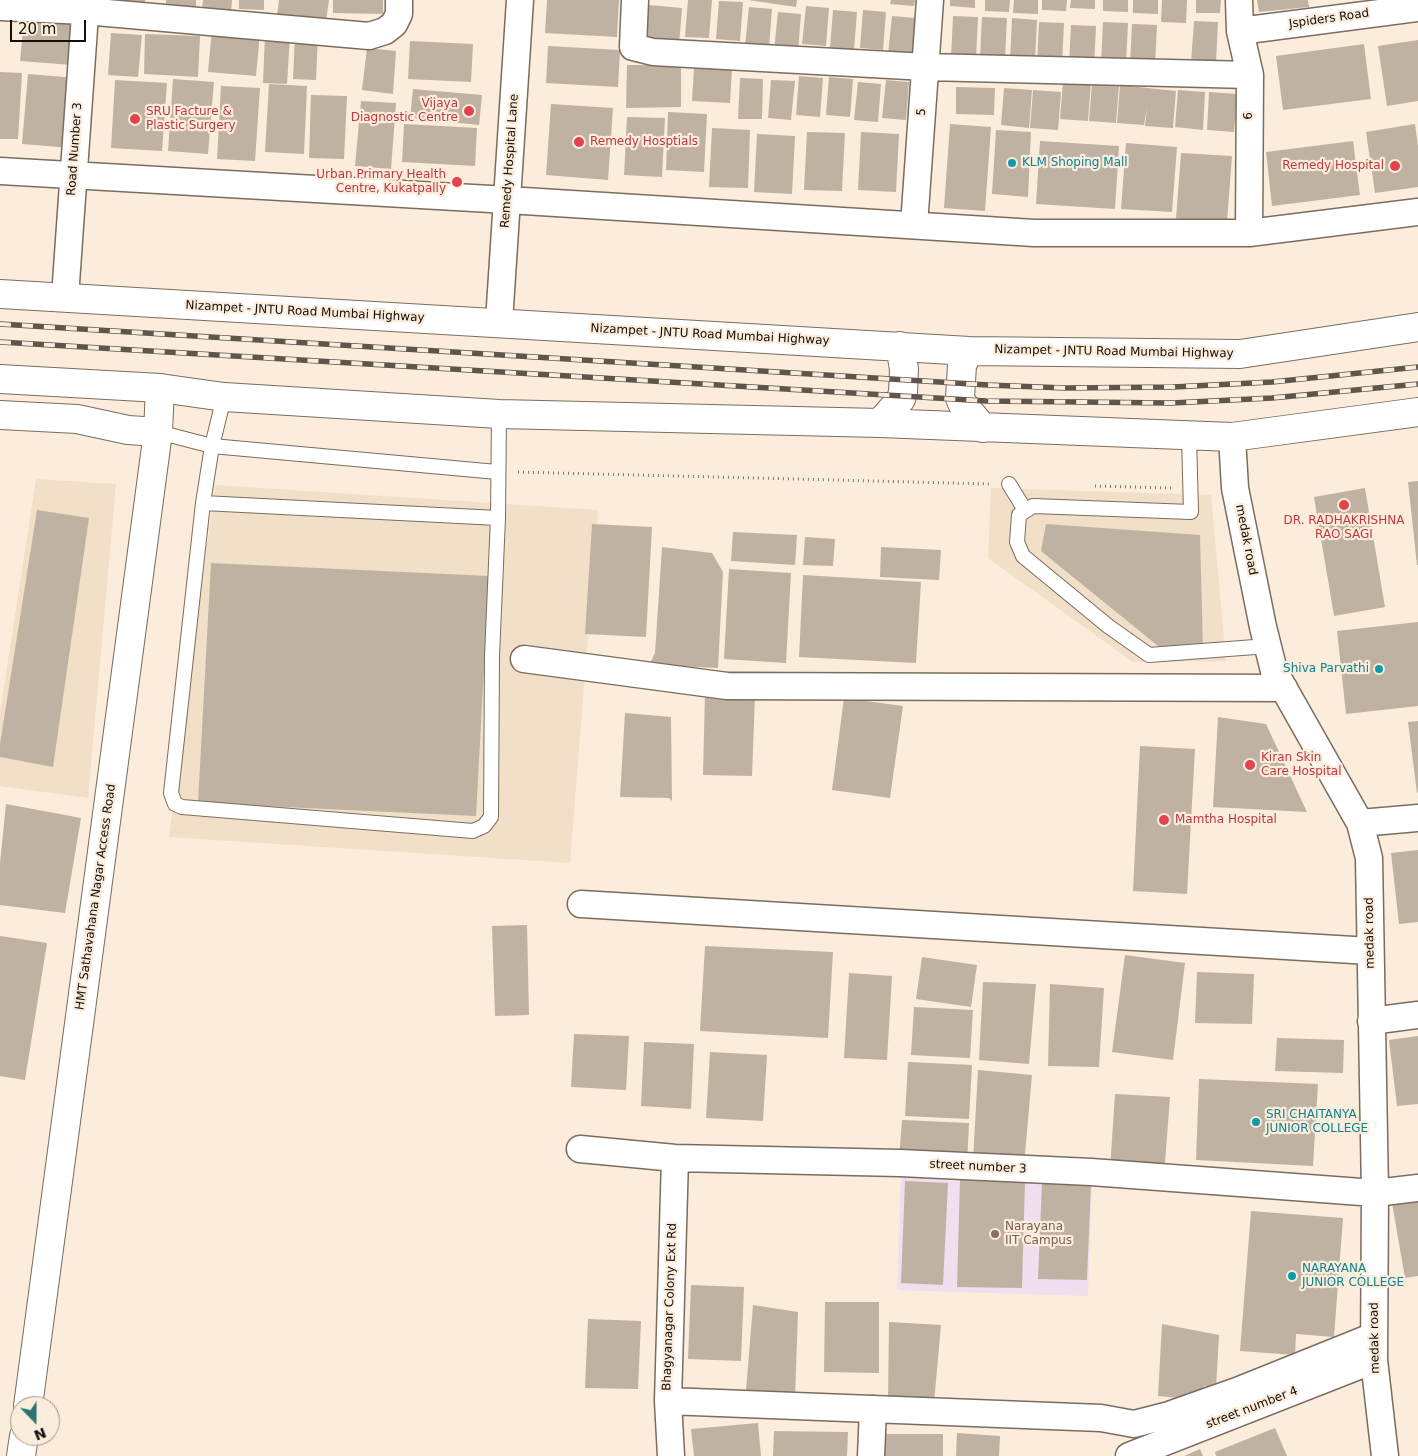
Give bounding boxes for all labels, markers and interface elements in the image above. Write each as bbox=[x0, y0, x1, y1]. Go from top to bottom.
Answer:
street label: Jspiders Road bbox=[1288, 6, 1370, 32]
scale bar bbox=[12, 10, 89, 42]
text: 20 m bbox=[18, 20, 56, 38]
street label: Remedy Hospital Lane bbox=[498, 93, 522, 229]
place label: Vijaya Diagnostic Centre bbox=[351, 97, 458, 125]
street label: Road Number 3 bbox=[65, 102, 85, 196]
marker: Vijaya Diagnostic Centre bbox=[462, 104, 476, 118]
place label: SRU Facture & Plastic Surgery bbox=[146, 105, 236, 133]
street label: 5 bbox=[915, 108, 929, 116]
marker: SRU Facture & Plastic Surgery bbox=[128, 112, 142, 126]
street label: 6 bbox=[1242, 112, 1256, 120]
marker: Remedy Hosptials bbox=[572, 135, 586, 149]
place label: Remedy Hosptials bbox=[590, 135, 698, 149]
place label: KLM Shoping Mall bbox=[1022, 156, 1128, 170]
marker: KLM Shoping Mall bbox=[1006, 157, 1018, 169]
place label: Remedy Hospital bbox=[1282, 159, 1384, 173]
marker: Remedy Hospital bbox=[1388, 159, 1402, 173]
place label: Urban Primary Health Centre, Kukatpally bbox=[316, 168, 446, 196]
marker: Urban Primary Health Centre, Kukatpally bbox=[450, 175, 464, 189]
street label: Nizampet - JNTU Road Mumbai Highway bbox=[185, 299, 425, 325]
street label: Nizampet - JNTU Road Mumbai Highway bbox=[590, 322, 830, 348]
street label: Nizampet - JNTU Road Mumbai Highway bbox=[994, 343, 1234, 361]
marker: DR. RADHAKRISHNA RAO SAGI bbox=[1337, 498, 1351, 512]
street label: medak road bbox=[1232, 503, 1260, 577]
place label: DR. RADHAKRISHNA RAO SAGI bbox=[1284, 514, 1404, 542]
place label: Shiva Parvathi bbox=[1283, 662, 1369, 676]
marker: Shiva Parvathi bbox=[1373, 663, 1385, 675]
place label: Kiran Skin Care Hospital bbox=[1261, 751, 1342, 779]
marker: Kiran Skin Care Hospital bbox=[1243, 758, 1257, 772]
street label: HMT Sathavahana Nagar Access Road bbox=[73, 783, 119, 1011]
marker: Mamtha Hospital bbox=[1157, 813, 1171, 827]
place label: Mamtha Hospital bbox=[1175, 813, 1277, 827]
street label: medak road bbox=[1362, 897, 1378, 969]
place label: SRI CHAITANYA JUNIOR COLLEGE bbox=[1266, 1108, 1368, 1136]
marker: SRI CHAITANYA JUNIOR COLLEGE bbox=[1250, 1116, 1262, 1128]
street label: street number 3 bbox=[929, 1157, 1027, 1177]
place label: Narayana IIT Campus bbox=[1005, 1220, 1072, 1248]
street label: Bhagyanagar Colony Ext Rd bbox=[660, 1223, 680, 1391]
marker: Narayana IIT Campus bbox=[989, 1228, 1001, 1240]
place label: NARAYANA JUNIOR COLLEGE bbox=[1302, 1262, 1404, 1290]
marker: NARAYANA JUNIOR COLLEGE bbox=[1286, 1270, 1298, 1282]
street label: medak road bbox=[1367, 1302, 1383, 1374]
street label: street number 4 bbox=[1204, 1384, 1300, 1432]
north arrow bbox=[10, 1396, 60, 1446]
text: N bbox=[32, 1424, 49, 1444]

